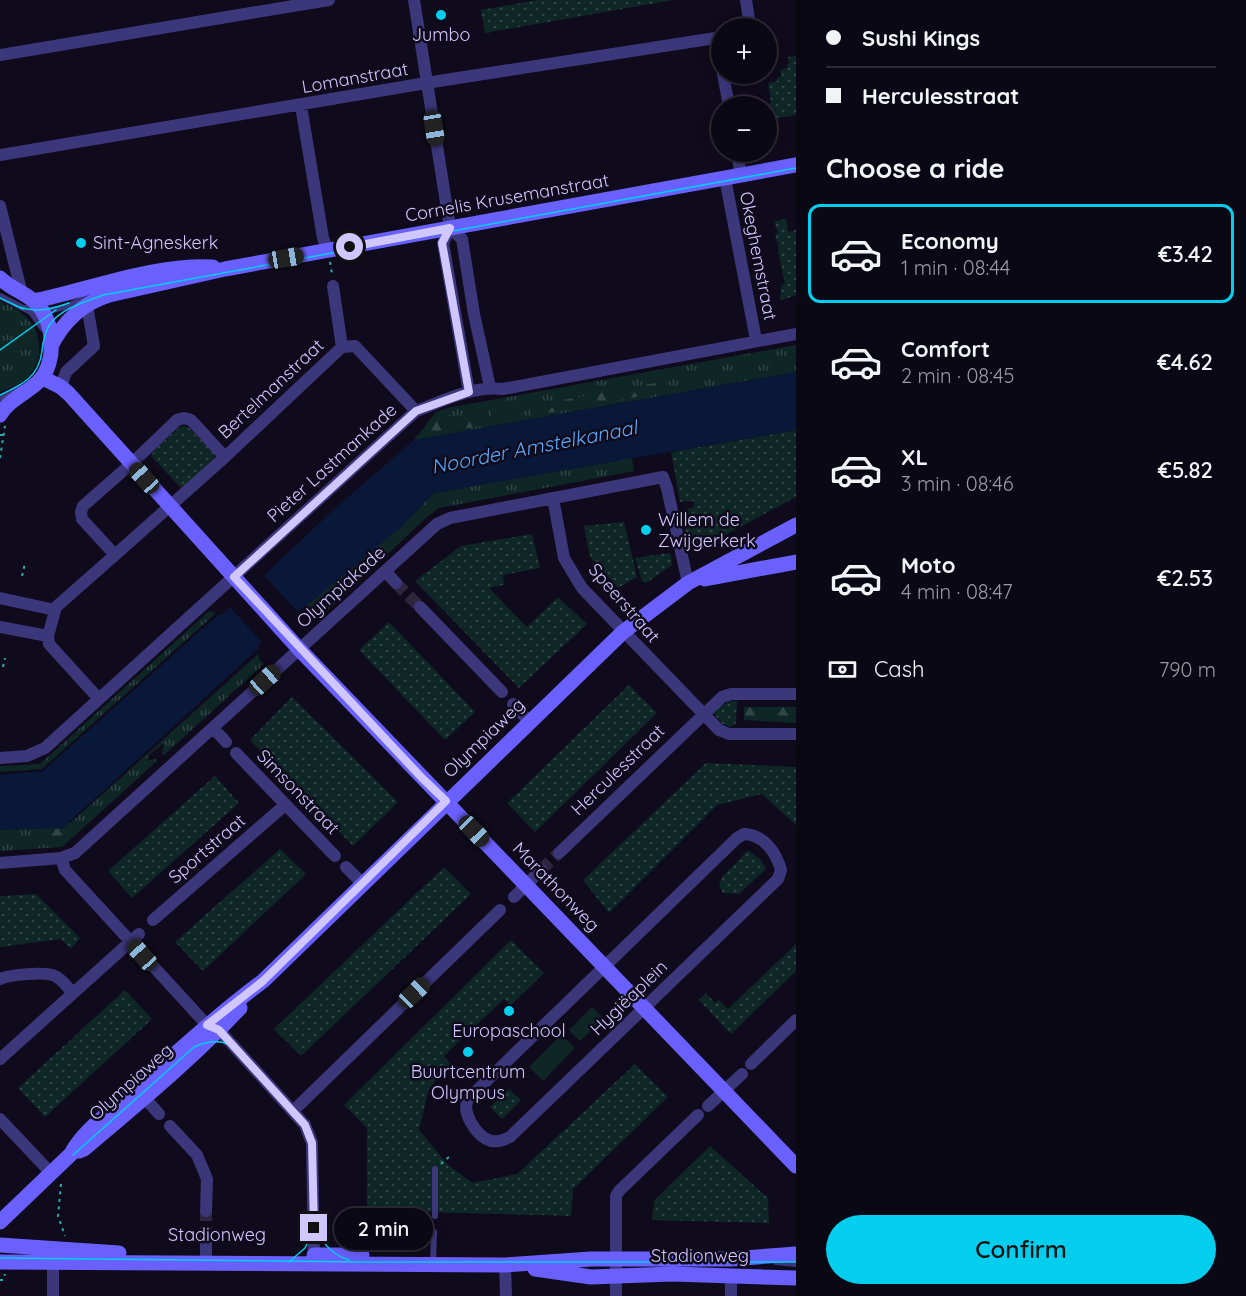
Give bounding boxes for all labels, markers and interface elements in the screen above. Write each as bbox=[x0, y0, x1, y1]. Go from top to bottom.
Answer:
marker: Jumbo bbox=[434, 8, 448, 22]
map controls bbox=[711, 18, 777, 162]
button: + bbox=[711, 18, 777, 84]
place label: Jumbo bbox=[412, 23, 470, 46]
text: Sushi Kings bbox=[862, 24, 980, 52]
street label: Lomanstraat bbox=[300, 57, 410, 98]
text: Herculesstraat bbox=[862, 82, 1019, 110]
button: − bbox=[711, 96, 777, 162]
car bbox=[422, 109, 446, 147]
text: Choose a ride bbox=[826, 151, 1004, 185]
street label: Cornelis Krusemanstraat bbox=[403, 168, 611, 227]
street label: Okeghemstraat bbox=[735, 190, 782, 322]
icon: car bbox=[829, 227, 883, 281]
text: Economy bbox=[901, 227, 999, 255]
place label: Sint-Agneskerk bbox=[93, 231, 218, 254]
route start bbox=[336, 233, 363, 260]
marker: Sint-Agneskerk bbox=[74, 236, 88, 250]
text: €3.42 bbox=[1158, 240, 1213, 268]
car bbox=[267, 246, 305, 270]
text: 1 min · 08:44 bbox=[901, 255, 1010, 280]
street label: Bertelmanstraat bbox=[213, 334, 328, 443]
icon: car bbox=[829, 335, 883, 389]
text: Comfort bbox=[901, 335, 990, 363]
text: €4.62 bbox=[1157, 348, 1213, 376]
text: 2 min · 08:45 bbox=[901, 363, 1014, 388]
street label: Pieter Lastmankade bbox=[262, 398, 401, 527]
water label: Noorder Amstelkanaal bbox=[429, 414, 641, 479]
icon: car bbox=[829, 443, 883, 497]
text: XL bbox=[901, 443, 928, 471]
text: €5.82 bbox=[1158, 456, 1213, 484]
car bbox=[125, 459, 163, 497]
text: 3 min · 08:46 bbox=[901, 471, 1014, 496]
place label: Willem de Zwijgerkerk bbox=[658, 508, 756, 552]
marker: Willem de Zwijgerkerk bbox=[639, 523, 653, 537]
street label: Olympiakade bbox=[292, 541, 390, 632]
icon: car bbox=[829, 551, 883, 605]
text: Moto bbox=[901, 551, 955, 579]
street label: Speerstraat bbox=[584, 558, 665, 647]
text: €2.53 bbox=[1157, 564, 1213, 592]
text: 4 min · 08:47 bbox=[901, 579, 1013, 604]
icon: cash bbox=[826, 653, 859, 686]
text: Cash bbox=[874, 655, 925, 683]
text: 790 m bbox=[1159, 657, 1216, 682]
car bbox=[246, 661, 284, 699]
street label: Olympiaweg bbox=[438, 693, 529, 782]
street label: Herculesstraat bbox=[566, 719, 669, 820]
street label: Simsonstraat bbox=[252, 744, 345, 839]
street label: Sportstraat bbox=[163, 809, 250, 888]
car bbox=[455, 812, 493, 850]
street label: Marathonweg bbox=[508, 837, 605, 936]
car bbox=[123, 936, 161, 974]
street label: Hygiëaplein bbox=[585, 955, 672, 1040]
car bbox=[395, 974, 433, 1012]
marker: Europaschool bbox=[502, 1004, 516, 1018]
place label: Europaschool bbox=[452, 1019, 566, 1042]
street label: Olympiaweg bbox=[84, 1038, 177, 1125]
marker: Buurtcentrum Olympus bbox=[461, 1045, 475, 1059]
place label: Buurtcentrum Olympus bbox=[411, 1060, 525, 1104]
callout: 2 min bbox=[335, 1207, 434, 1249]
route end bbox=[300, 1214, 327, 1241]
button: Confirm bbox=[826, 1215, 1216, 1284]
text: 2 min bbox=[358, 1216, 409, 1241]
street label: Stadionweg bbox=[168, 1223, 266, 1246]
street label: Stadionweg bbox=[651, 1244, 749, 1267]

